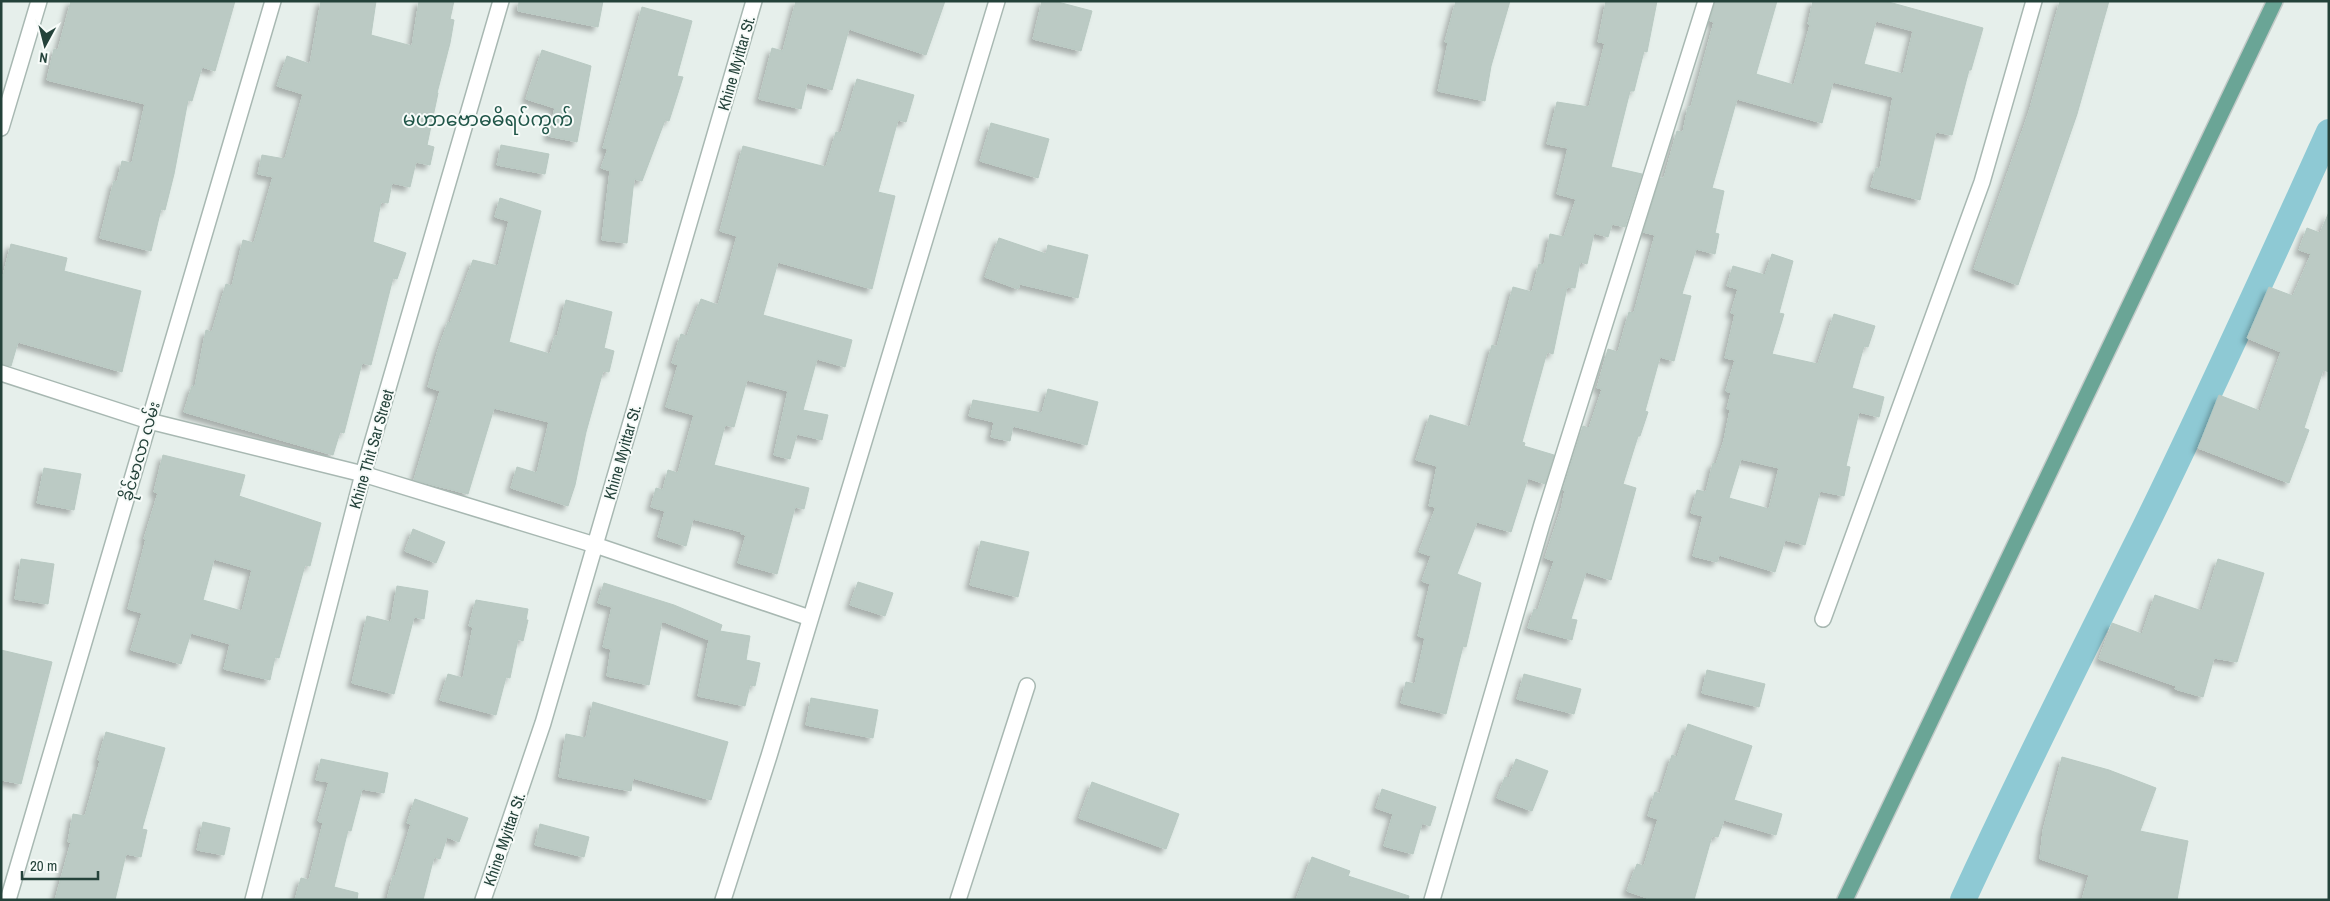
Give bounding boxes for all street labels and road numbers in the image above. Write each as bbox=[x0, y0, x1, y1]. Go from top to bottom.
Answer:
street label: Khine Myittar St. bbox=[712, 13, 760, 113]
street label: Khine Thit Sar Street bbox=[343, 386, 399, 511]
street label: ခိုင်မာလာ လမ်း bbox=[115, 399, 169, 504]
street label: Khine Myittar St. bbox=[598, 402, 646, 502]
street label: Khine Myittar St. bbox=[478, 789, 530, 889]

